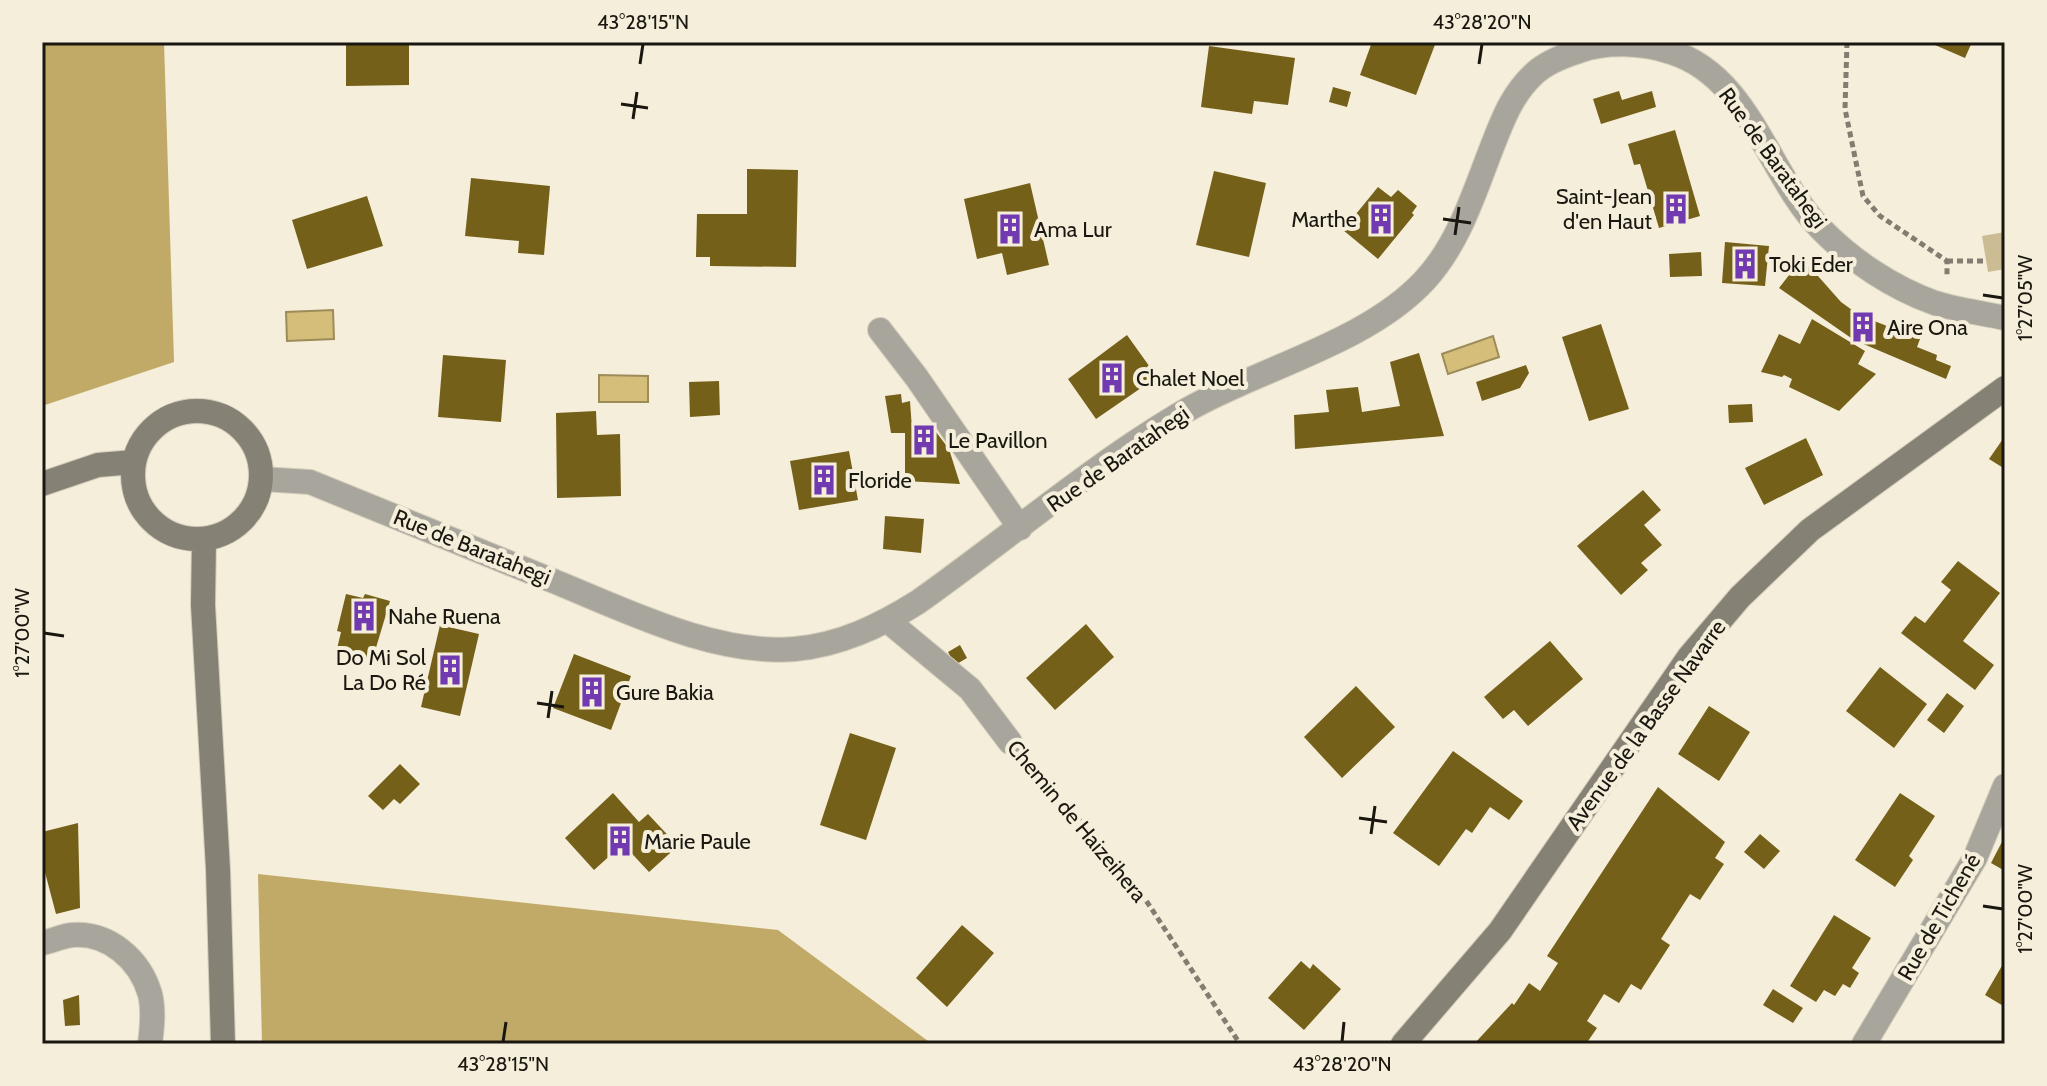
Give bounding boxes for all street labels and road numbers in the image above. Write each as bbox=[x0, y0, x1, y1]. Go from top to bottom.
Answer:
street label: Rue de Baratahegi bbox=[1713, 82, 1833, 234]
street label: Rue de Baratahegi bbox=[1042, 400, 1194, 518]
street label: Rue de Baratahegi bbox=[389, 503, 555, 591]
street label: Avenue de la Basse Navarre bbox=[1561, 615, 1731, 835]
street label: Chemin de Haizeihera bbox=[1001, 734, 1153, 908]
street label: Rue de Tichené bbox=[1892, 849, 1986, 985]

